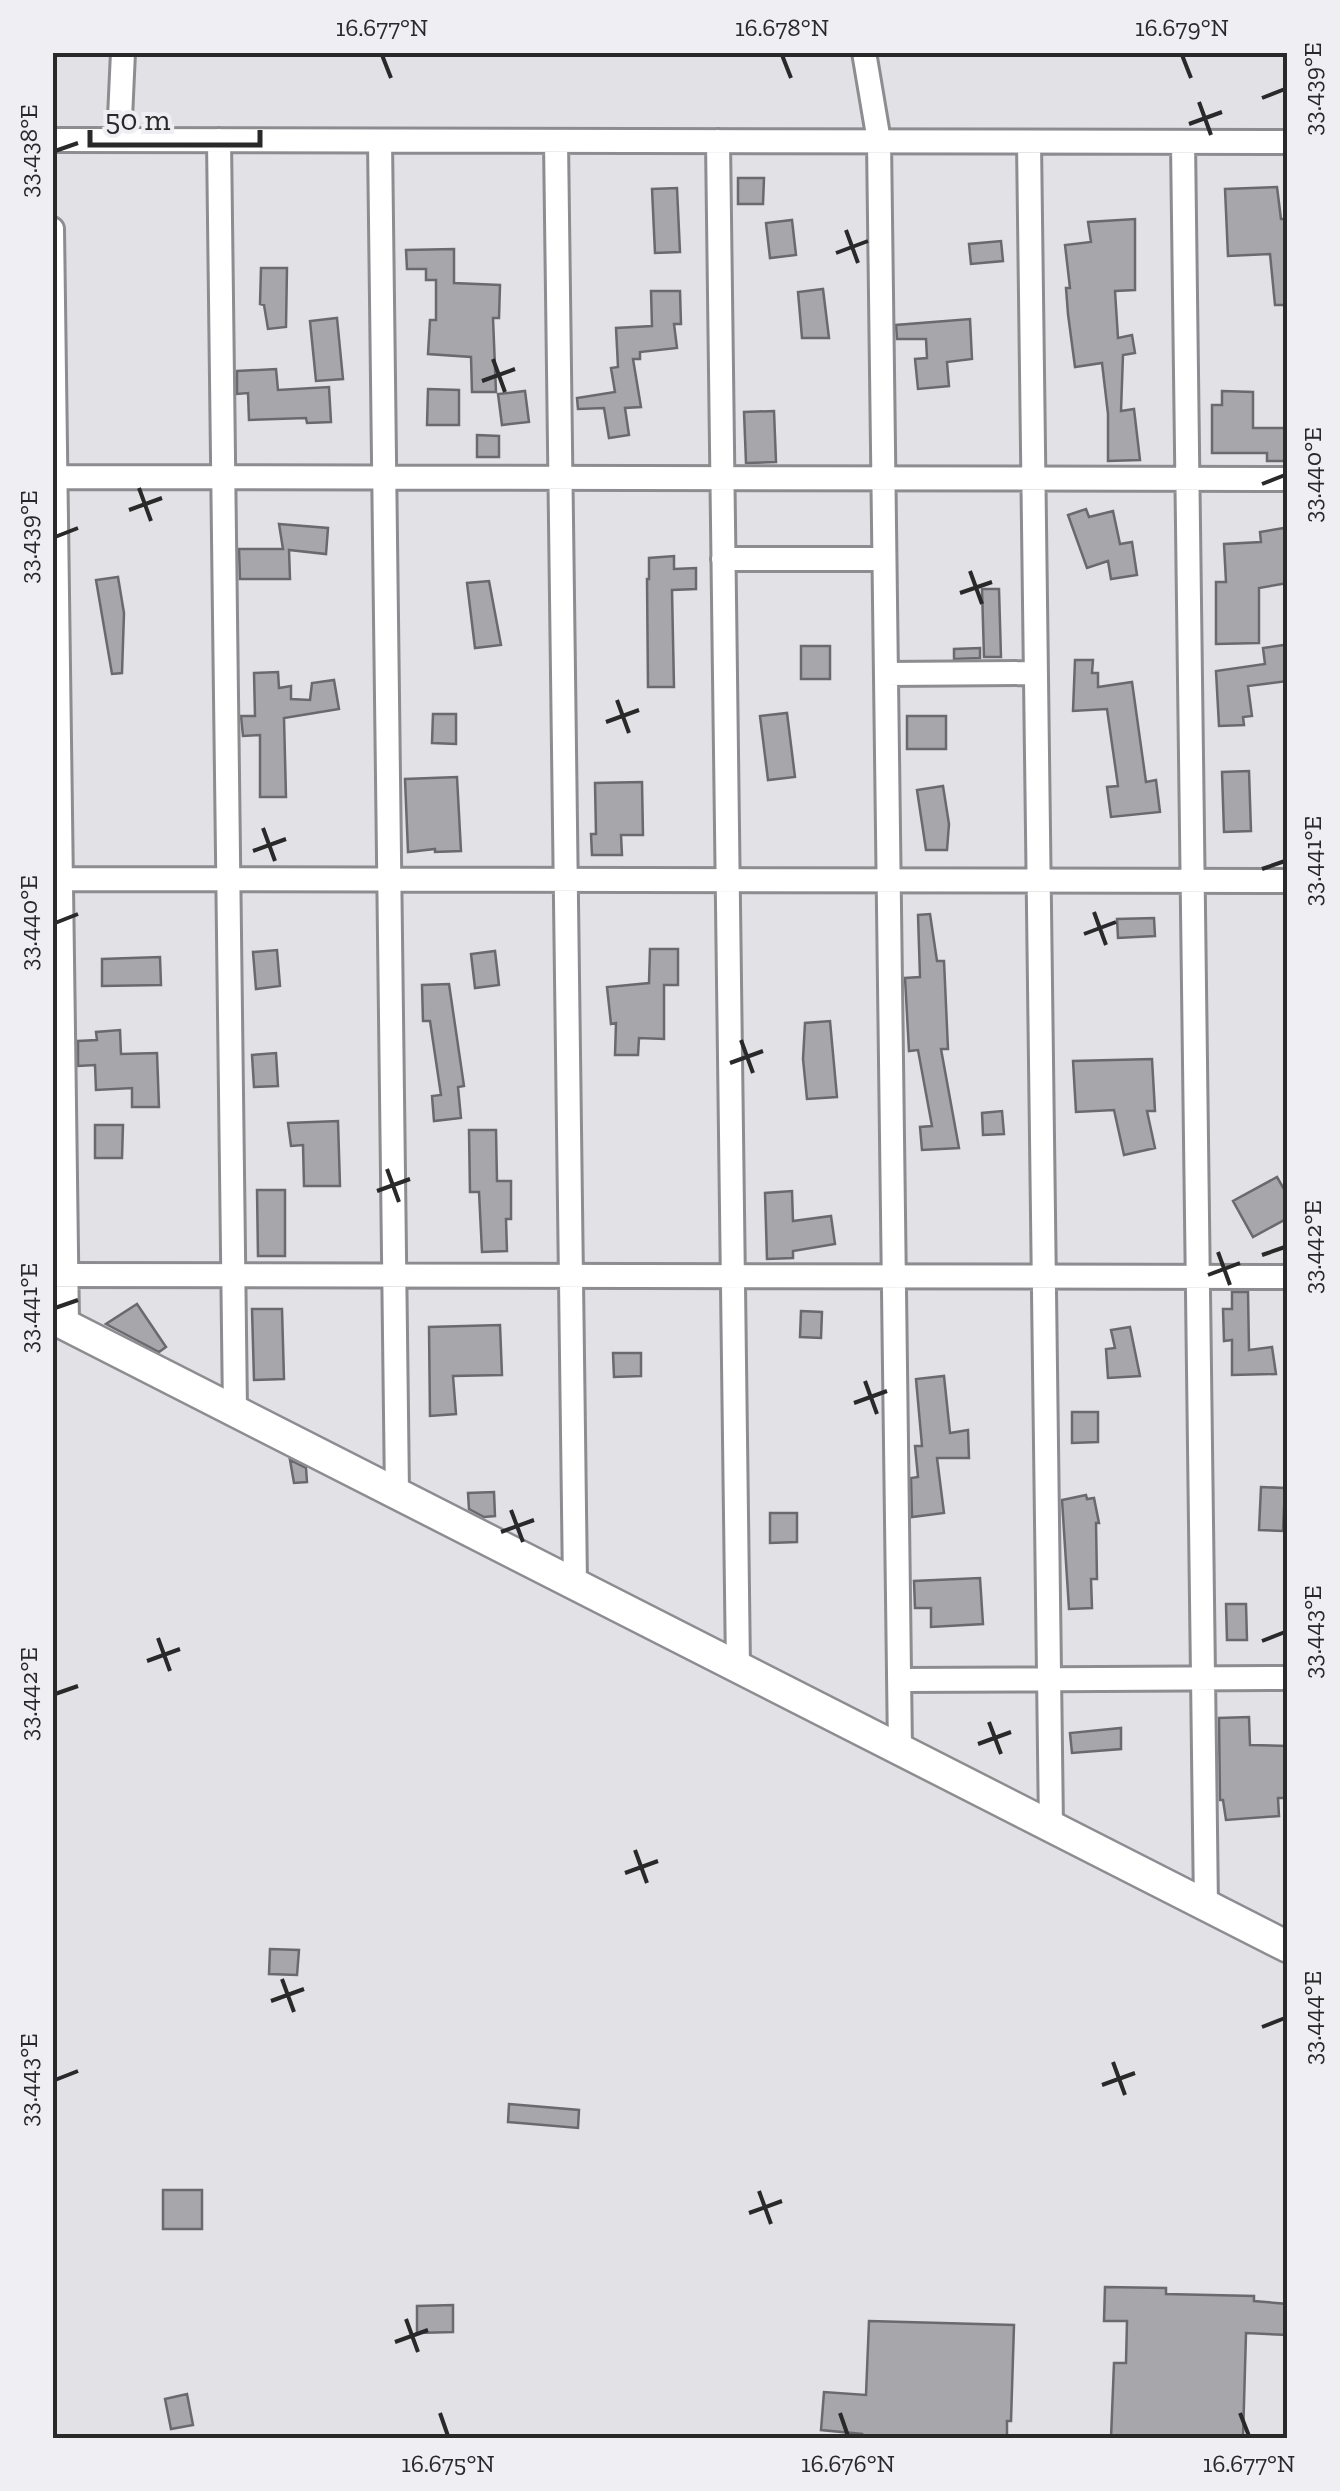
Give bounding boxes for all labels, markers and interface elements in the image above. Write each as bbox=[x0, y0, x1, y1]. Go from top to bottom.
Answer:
text: 16.677°N bbox=[336, 12, 428, 42]
text: 16.678°N bbox=[735, 12, 829, 42]
text: 16.679°N bbox=[1135, 12, 1229, 42]
text: 33.439°E bbox=[1297, 42, 1327, 136]
scale bar bbox=[90, 85, 260, 147]
text: 50 m bbox=[105, 102, 170, 138]
text: 33.438°E bbox=[13, 104, 43, 198]
text: 33.440°E bbox=[1297, 427, 1327, 523]
text: 33.439°E bbox=[13, 490, 43, 584]
text: 33.441°E bbox=[1297, 816, 1327, 906]
text: 33.440°E bbox=[13, 875, 43, 971]
text: 33.442°E bbox=[1297, 1200, 1327, 1294]
text: 33.441°E bbox=[13, 1263, 43, 1353]
text: 33.443°E bbox=[1297, 1585, 1327, 1679]
text: 33.442°E bbox=[13, 1647, 43, 1741]
text: 33.444°E bbox=[1297, 1971, 1327, 2065]
text: 33.443°E bbox=[13, 2033, 43, 2127]
text: 16.675°N bbox=[401, 2448, 495, 2478]
text: 16.676°N bbox=[801, 2448, 895, 2478]
text: 16.677°N bbox=[1203, 2448, 1295, 2478]

